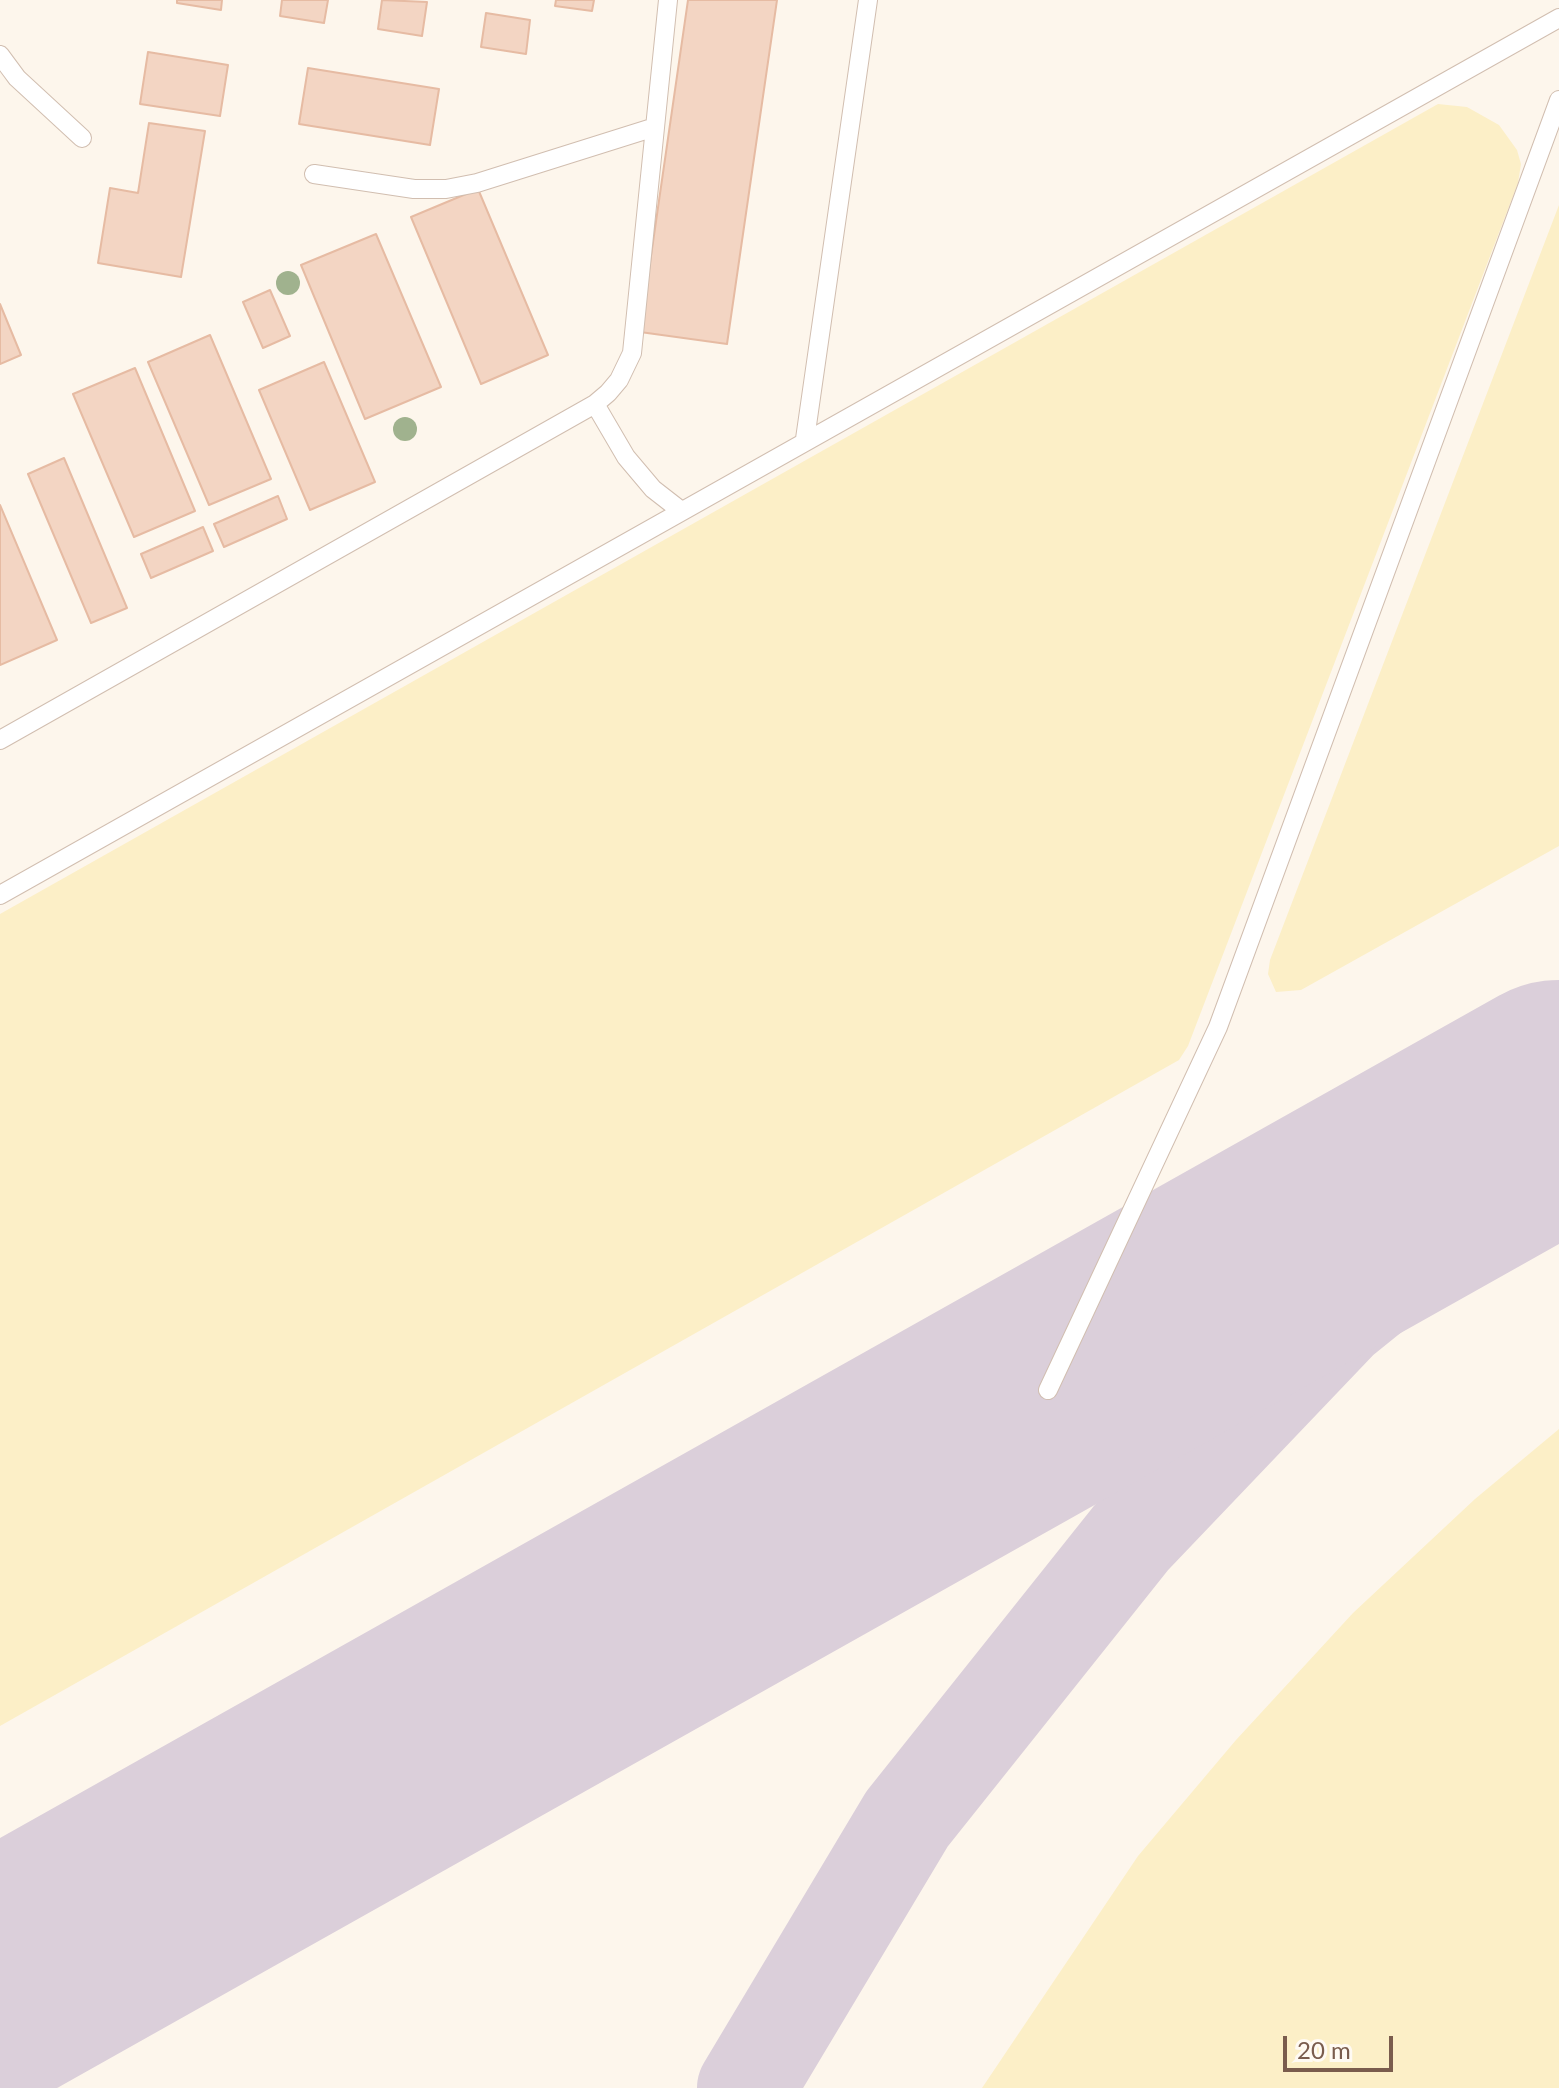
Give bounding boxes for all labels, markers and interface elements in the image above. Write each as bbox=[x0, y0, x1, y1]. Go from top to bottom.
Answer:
scale bar bbox=[1287, 2020, 1397, 2070]
text: 20 m bbox=[1297, 2035, 1351, 2064]

